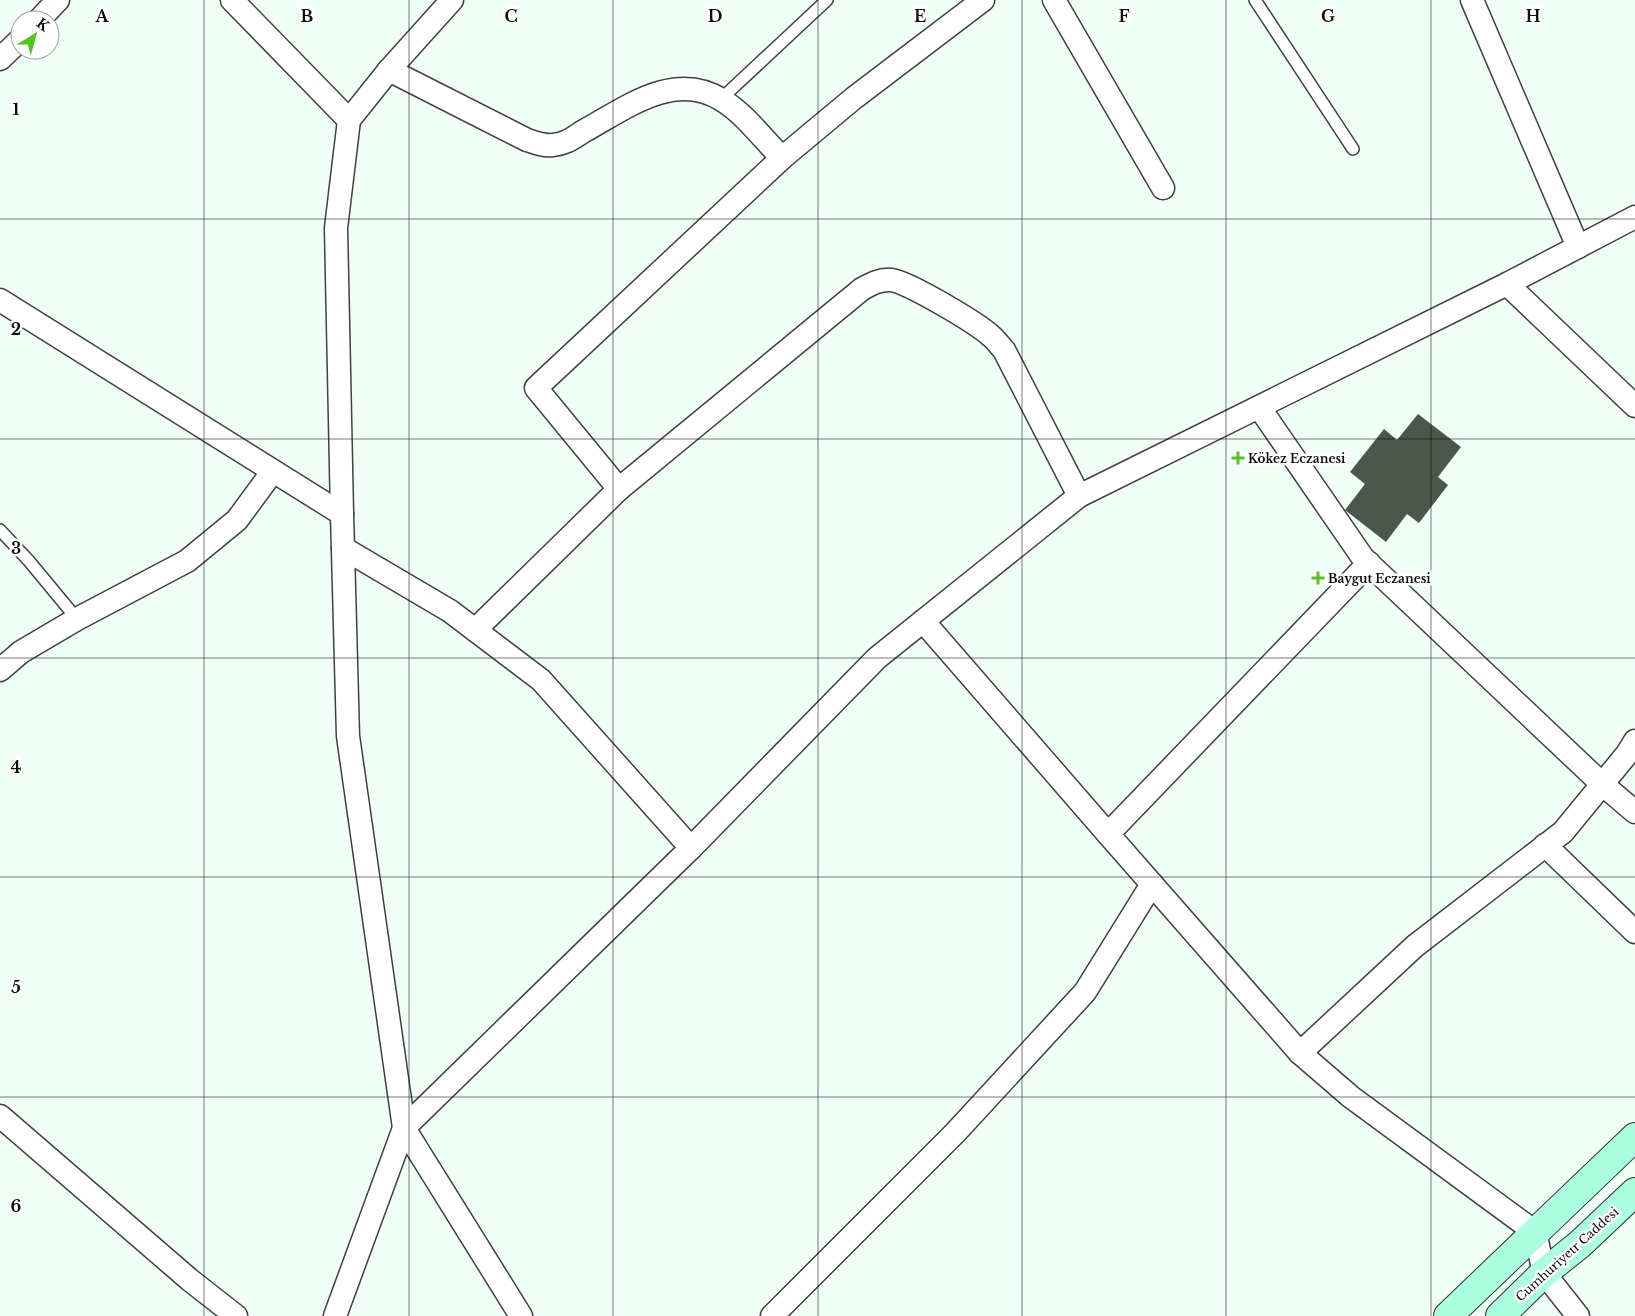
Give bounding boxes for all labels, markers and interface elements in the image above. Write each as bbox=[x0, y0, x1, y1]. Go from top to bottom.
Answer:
text: A bbox=[95, 6, 110, 26]
text: B bbox=[301, 6, 314, 26]
text: C bbox=[504, 6, 518, 26]
text: D bbox=[708, 6, 722, 26]
text: E bbox=[914, 6, 926, 26]
text: F bbox=[1118, 6, 1130, 26]
text: G bbox=[1321, 6, 1335, 26]
text: H bbox=[1525, 6, 1541, 26]
north arrow bbox=[10, 10, 60, 60]
text: K bbox=[33, 14, 53, 36]
text: 1 bbox=[13, 99, 20, 119]
text: 2 bbox=[11, 319, 21, 339]
place label: Kökez Eczanesi bbox=[1248, 451, 1346, 466]
marker: Kökez Eczanesi bbox=[1232, 452, 1244, 464]
text: 3 bbox=[11, 538, 21, 558]
place label: Baygut Eczanesi bbox=[1328, 571, 1431, 586]
marker: Baygut Eczanesi bbox=[1312, 572, 1324, 584]
text: 4 bbox=[11, 757, 21, 777]
text: 5 bbox=[11, 977, 21, 997]
text: 6 bbox=[11, 1196, 22, 1216]
street label: Cumhuriyetr Caddesi bbox=[1512, 1204, 1622, 1304]

